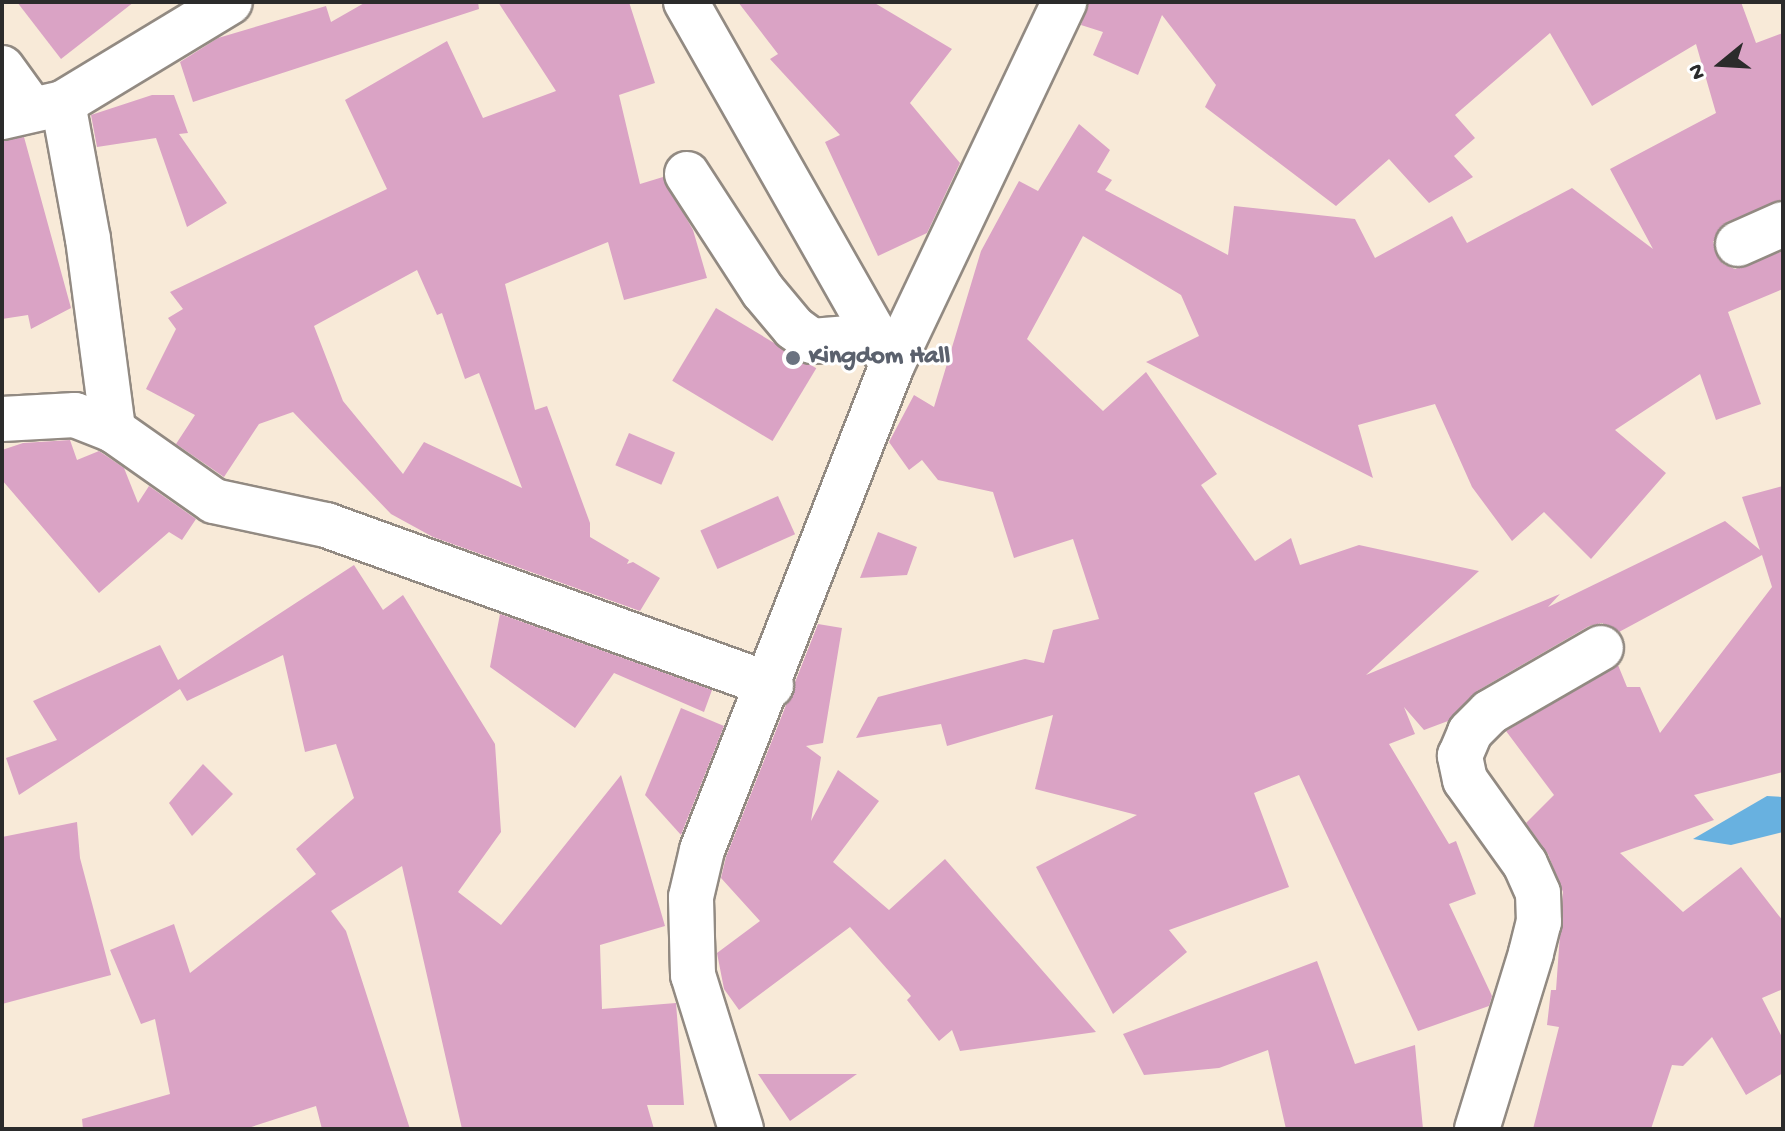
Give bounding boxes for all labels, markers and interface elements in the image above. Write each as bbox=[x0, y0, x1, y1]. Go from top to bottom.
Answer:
north arrow bbox=[1681, 24, 1761, 104]
text: N bbox=[1684, 61, 1713, 82]
place label: Kingdom Hall bbox=[809, 342, 950, 374]
marker: Kingdom Hall bbox=[784, 349, 802, 367]

